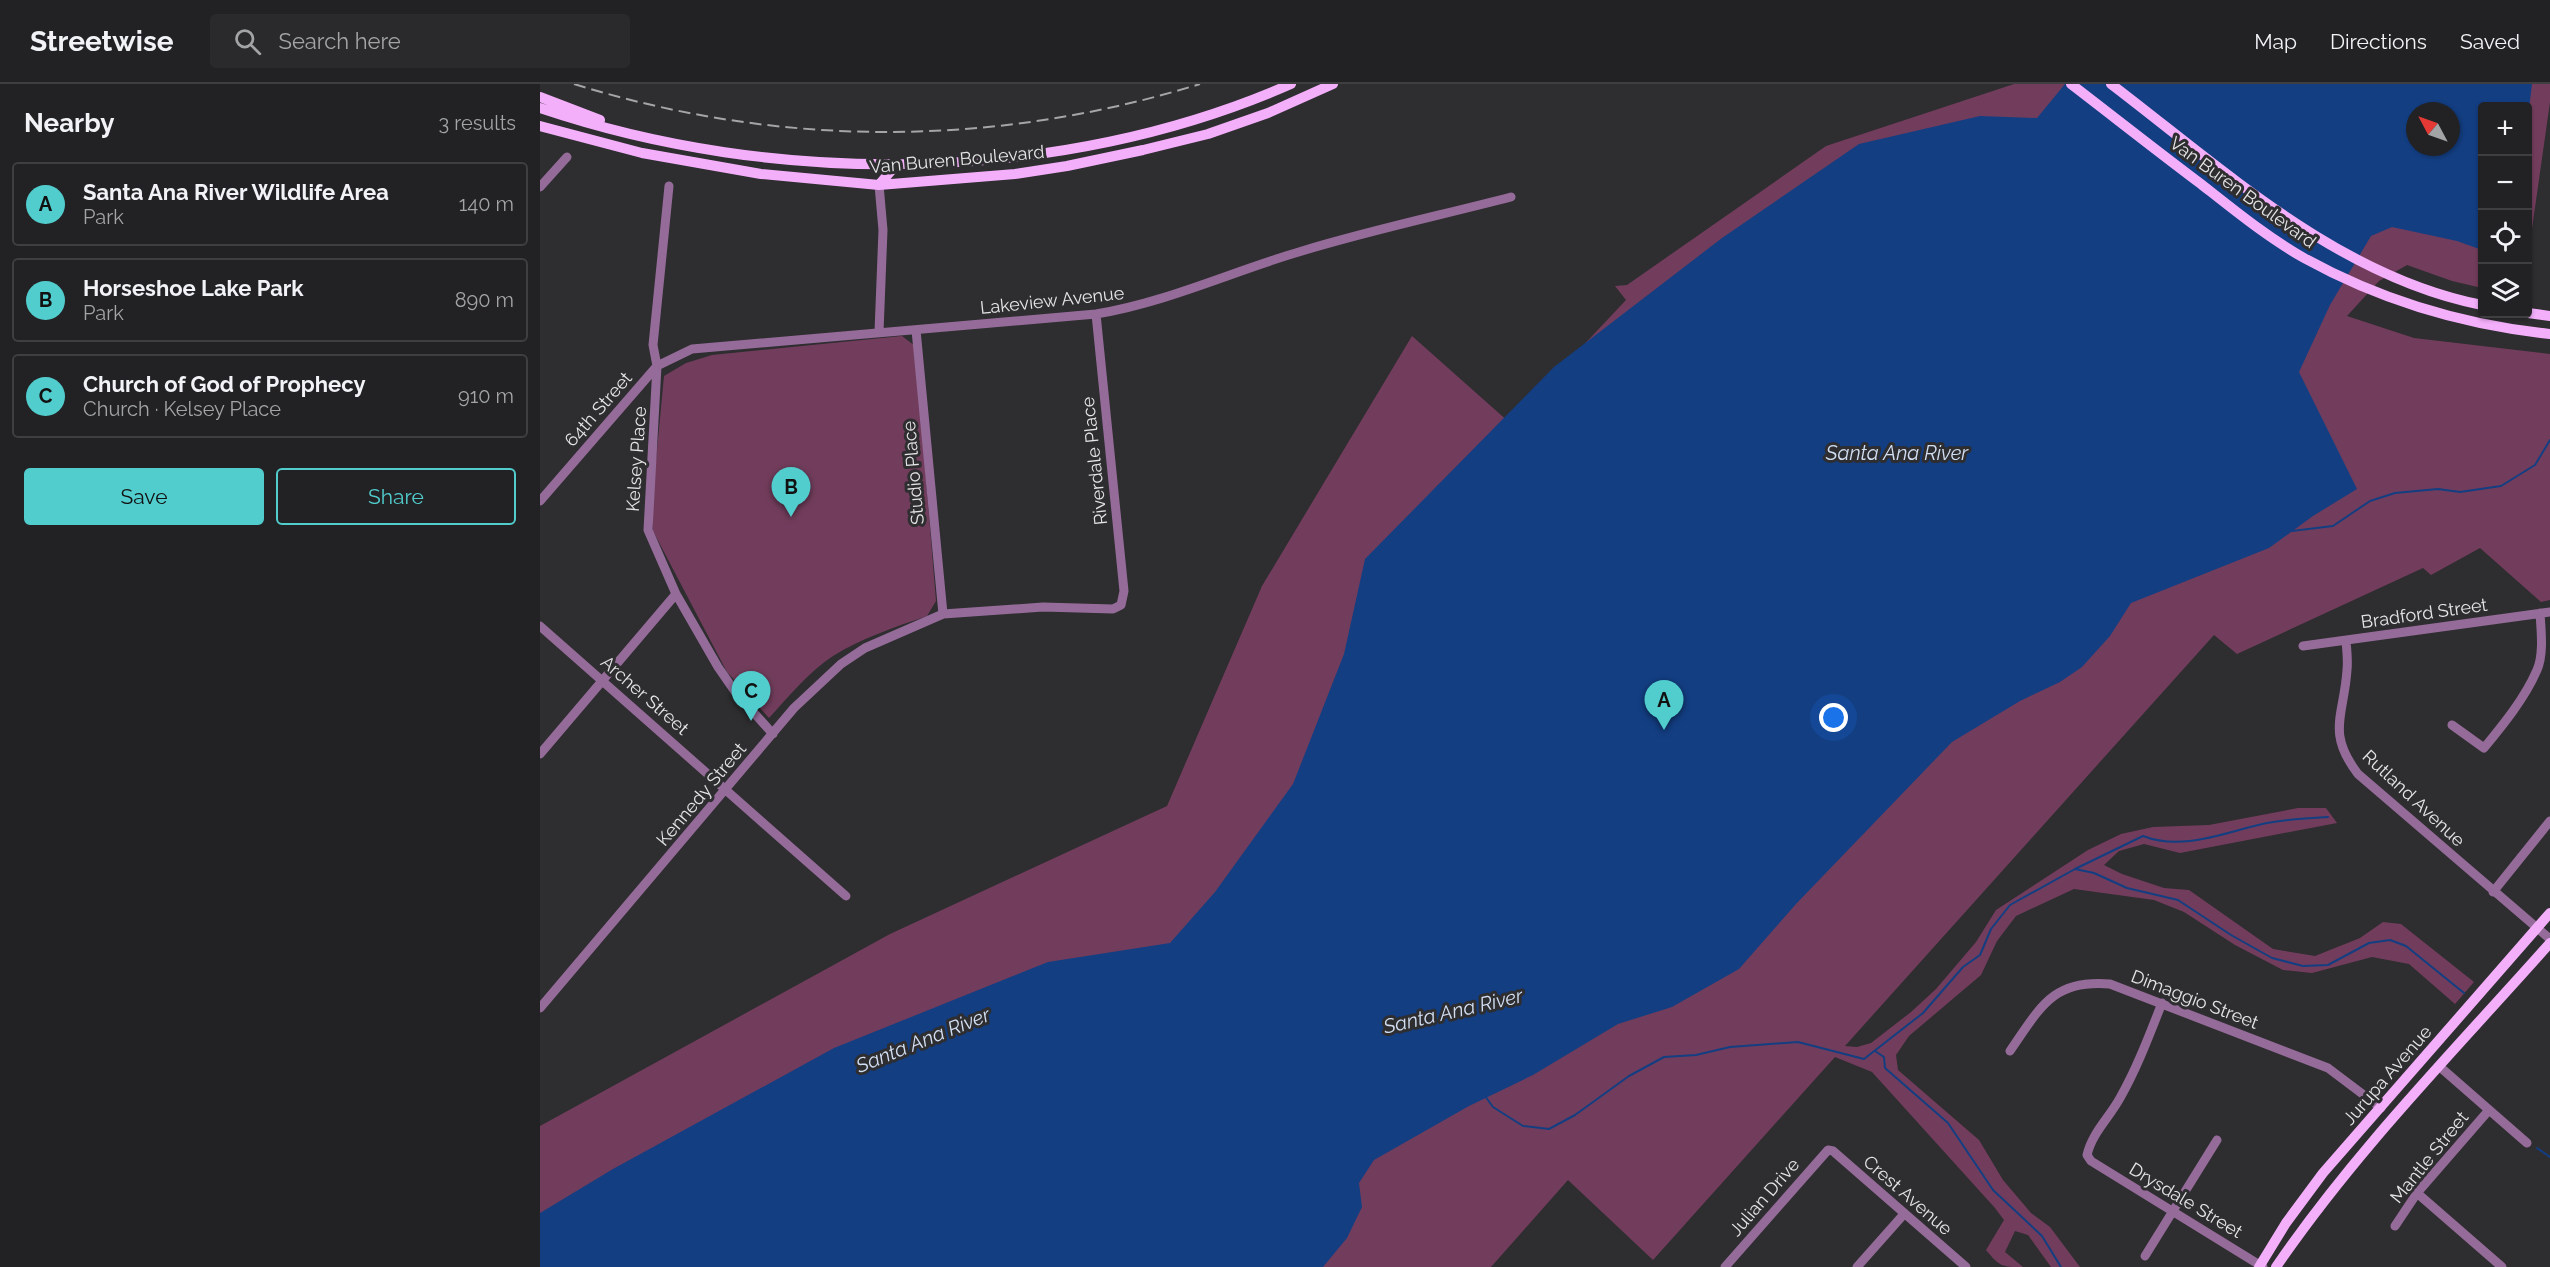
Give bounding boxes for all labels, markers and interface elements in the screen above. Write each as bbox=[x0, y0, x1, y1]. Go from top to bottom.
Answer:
search box bbox=[210, 14, 630, 68]
text: Streetwise bbox=[30, 25, 174, 58]
icon: search bbox=[231, 25, 264, 58]
text: Search here bbox=[279, 28, 401, 54]
text: Map bbox=[2254, 29, 2297, 54]
text: Directions bbox=[2330, 29, 2427, 54]
text: Saved bbox=[2460, 29, 2520, 54]
north arrow bbox=[2406, 102, 2460, 156]
map controls bbox=[2478, 102, 2532, 318]
button: + bbox=[2478, 102, 2532, 156]
text: Nearby bbox=[24, 108, 114, 138]
text: 3 results bbox=[438, 111, 516, 135]
street label: Van Buren Boulevard bbox=[2166, 132, 2320, 252]
street label: Van Buren Boulevard bbox=[869, 141, 1045, 177]
button: − bbox=[2478, 156, 2532, 210]
text: Santa Ana River Wildlife Area bbox=[83, 179, 389, 205]
text: A bbox=[39, 192, 52, 216]
text: 140 m bbox=[459, 192, 514, 216]
text: Park bbox=[83, 205, 124, 229]
button: locate bbox=[2478, 210, 2532, 264]
button: layers bbox=[2478, 264, 2532, 318]
text: Horseshoe Lake Park bbox=[83, 275, 304, 301]
street label: Lakeview Avenue bbox=[979, 282, 1126, 318]
text: B bbox=[39, 288, 52, 312]
text: 890 m bbox=[455, 288, 514, 312]
text: Park bbox=[83, 301, 124, 325]
street label: 64th Street bbox=[560, 368, 636, 450]
text: Church of God of Prophecy bbox=[83, 371, 366, 397]
text: C bbox=[39, 384, 52, 408]
text: 910 m bbox=[458, 384, 514, 408]
street label: Riverdale Place bbox=[1077, 395, 1111, 526]
text: Church · Kelsey Place bbox=[83, 397, 281, 421]
street label: Kelsey Place bbox=[622, 405, 650, 512]
street label: Studio Place bbox=[898, 420, 928, 526]
water label: Santa Ana River bbox=[1825, 441, 1969, 465]
button: Save bbox=[24, 468, 264, 525]
button: Share bbox=[276, 468, 516, 525]
pin: B bbox=[772, 468, 810, 517]
street label: Bradford Street bbox=[2359, 594, 2489, 632]
street label: Archer Street bbox=[597, 651, 693, 739]
pin: C bbox=[732, 672, 770, 721]
pin: A bbox=[1644, 680, 1684, 730]
your location bbox=[1819, 703, 1848, 732]
street label: Kennedy Street bbox=[652, 738, 750, 850]
street label: Rutland Avenue bbox=[2359, 745, 2470, 851]
street label: Dimaggio Street bbox=[2128, 965, 2262, 1033]
water label: Santa Ana River bbox=[1380, 983, 1526, 1039]
water label: Santa Ana River bbox=[852, 1002, 995, 1078]
street label: Jurupa Avenue bbox=[2338, 1021, 2436, 1129]
street label: Mantle Street bbox=[2386, 1107, 2472, 1207]
street label: Crest Avenue bbox=[1859, 1151, 1957, 1240]
street label: Julian Drive bbox=[1725, 1154, 1804, 1240]
street label: Drysdale Street bbox=[2126, 1158, 2246, 1242]

